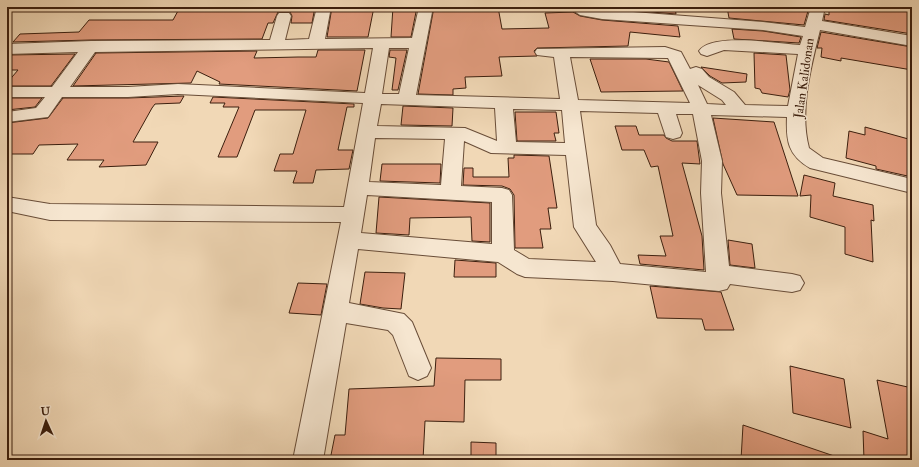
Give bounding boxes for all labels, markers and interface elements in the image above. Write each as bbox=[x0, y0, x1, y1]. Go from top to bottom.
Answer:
street label: Jalan Kalidonan bbox=[790, 37, 818, 120]
north arrow bbox=[26, 401, 66, 441]
text: U bbox=[41, 405, 51, 418]

